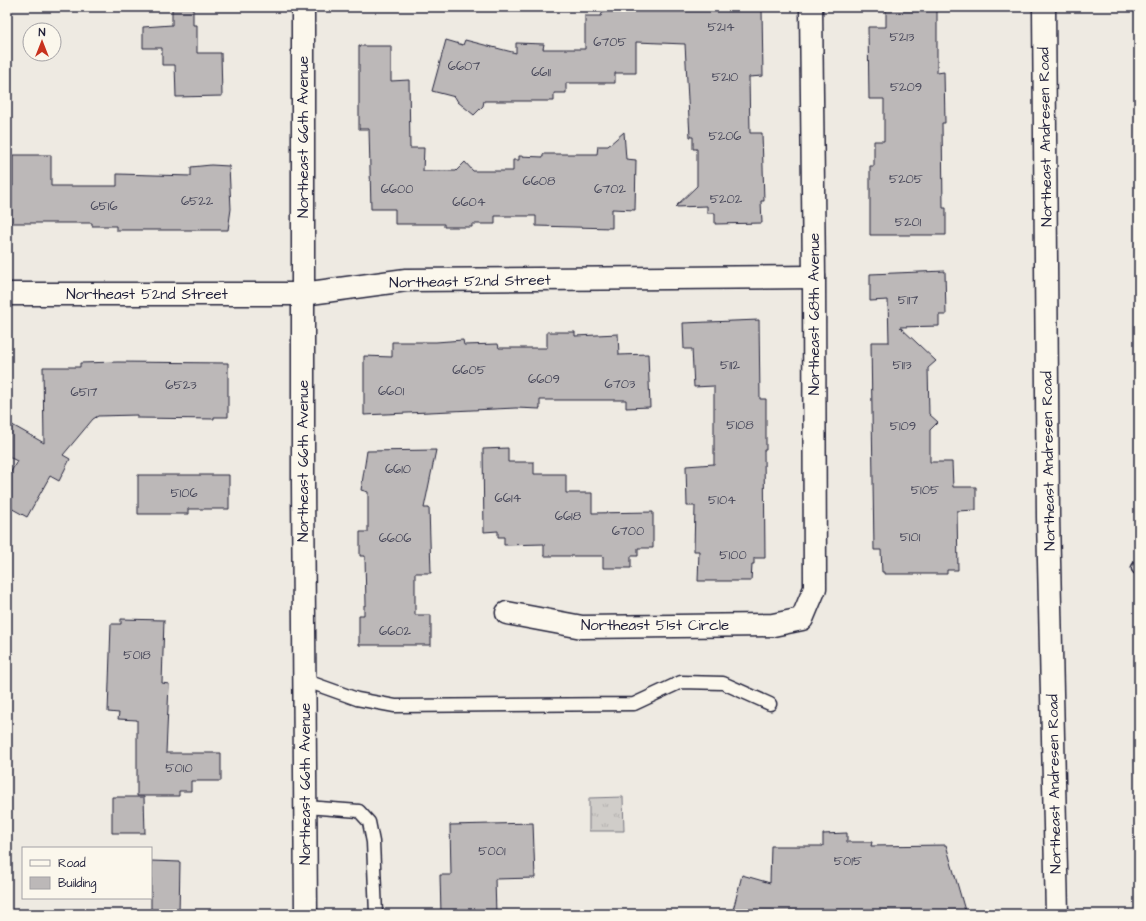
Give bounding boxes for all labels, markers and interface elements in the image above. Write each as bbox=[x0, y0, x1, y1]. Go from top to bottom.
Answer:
house number: 5214 bbox=[707, 18, 735, 36]
north arrow bbox=[22, 22, 62, 62]
text: N bbox=[39, 25, 46, 40]
house number: 5213 bbox=[890, 28, 915, 46]
house number: 6705 bbox=[593, 33, 627, 51]
street label: Northeast Andresen Road bbox=[1033, 47, 1058, 227]
street label: Northeast 66th Avenue bbox=[293, 56, 314, 218]
house number: 6607 bbox=[448, 57, 480, 75]
house number: 6611 bbox=[531, 63, 551, 81]
house number: 5210 bbox=[712, 68, 738, 86]
house number: 5209 bbox=[890, 78, 922, 96]
house number: 5206 bbox=[709, 127, 742, 145]
house number: 5205 bbox=[889, 170, 923, 188]
house number: 6608 bbox=[523, 172, 556, 190]
house number: 6600 bbox=[381, 180, 413, 198]
house number: 6702 bbox=[594, 180, 626, 198]
house number: 5202 bbox=[710, 190, 743, 208]
house number: 6522 bbox=[181, 192, 214, 210]
house number: 6604 bbox=[452, 193, 486, 211]
house number: 6516 bbox=[90, 197, 118, 215]
house number: 5201 bbox=[895, 213, 922, 231]
street label: Northeast 68th Avenue bbox=[804, 233, 825, 395]
street label: Northeast 52nd Street bbox=[389, 270, 551, 293]
street label: Northeast 52nd Street bbox=[66, 284, 228, 305]
house number: 5117 bbox=[898, 291, 918, 309]
house number: 5112 bbox=[720, 356, 741, 374]
house number: 5113 bbox=[892, 356, 912, 374]
house number: 6605 bbox=[452, 361, 486, 379]
house number: 6609 bbox=[528, 370, 560, 388]
street label: Northeast Andresen Road bbox=[1036, 371, 1061, 551]
house number: 6703 bbox=[605, 375, 636, 393]
house number: 6523 bbox=[165, 376, 197, 394]
street label: Northeast 66th Avenue bbox=[293, 380, 314, 542]
house number: 6601 bbox=[378, 382, 404, 400]
house number: 6517 bbox=[70, 383, 98, 401]
house number: 5108 bbox=[726, 416, 754, 434]
house number: 5109 bbox=[890, 417, 916, 435]
house number: 6610 bbox=[385, 460, 411, 478]
house number: 5105 bbox=[911, 481, 939, 499]
house number: 5106 bbox=[170, 484, 198, 502]
house number: 6614 bbox=[495, 489, 522, 507]
house number: 5104 bbox=[708, 491, 736, 509]
house number: 6618 bbox=[555, 507, 582, 525]
house number: 6700 bbox=[612, 522, 644, 540]
house number: 5101 bbox=[900, 528, 921, 546]
house number: 6606 bbox=[379, 529, 411, 547]
house number: 5100 bbox=[719, 546, 747, 564]
street label: Northeast 51st Circle bbox=[581, 615, 729, 636]
house number: 6602 bbox=[379, 622, 412, 640]
house number: 5018 bbox=[123, 646, 151, 664]
street label: Northeast Andresen Road bbox=[1042, 694, 1067, 874]
street label: Northeast 66th Avenue bbox=[295, 703, 316, 865]
house number: 5010 bbox=[165, 759, 193, 777]
house number: 5001 bbox=[478, 842, 506, 860]
legend bbox=[22, 847, 152, 899]
house number: 5015 bbox=[834, 852, 862, 870]
text: Road bbox=[58, 855, 86, 872]
text: Building bbox=[58, 875, 96, 893]

